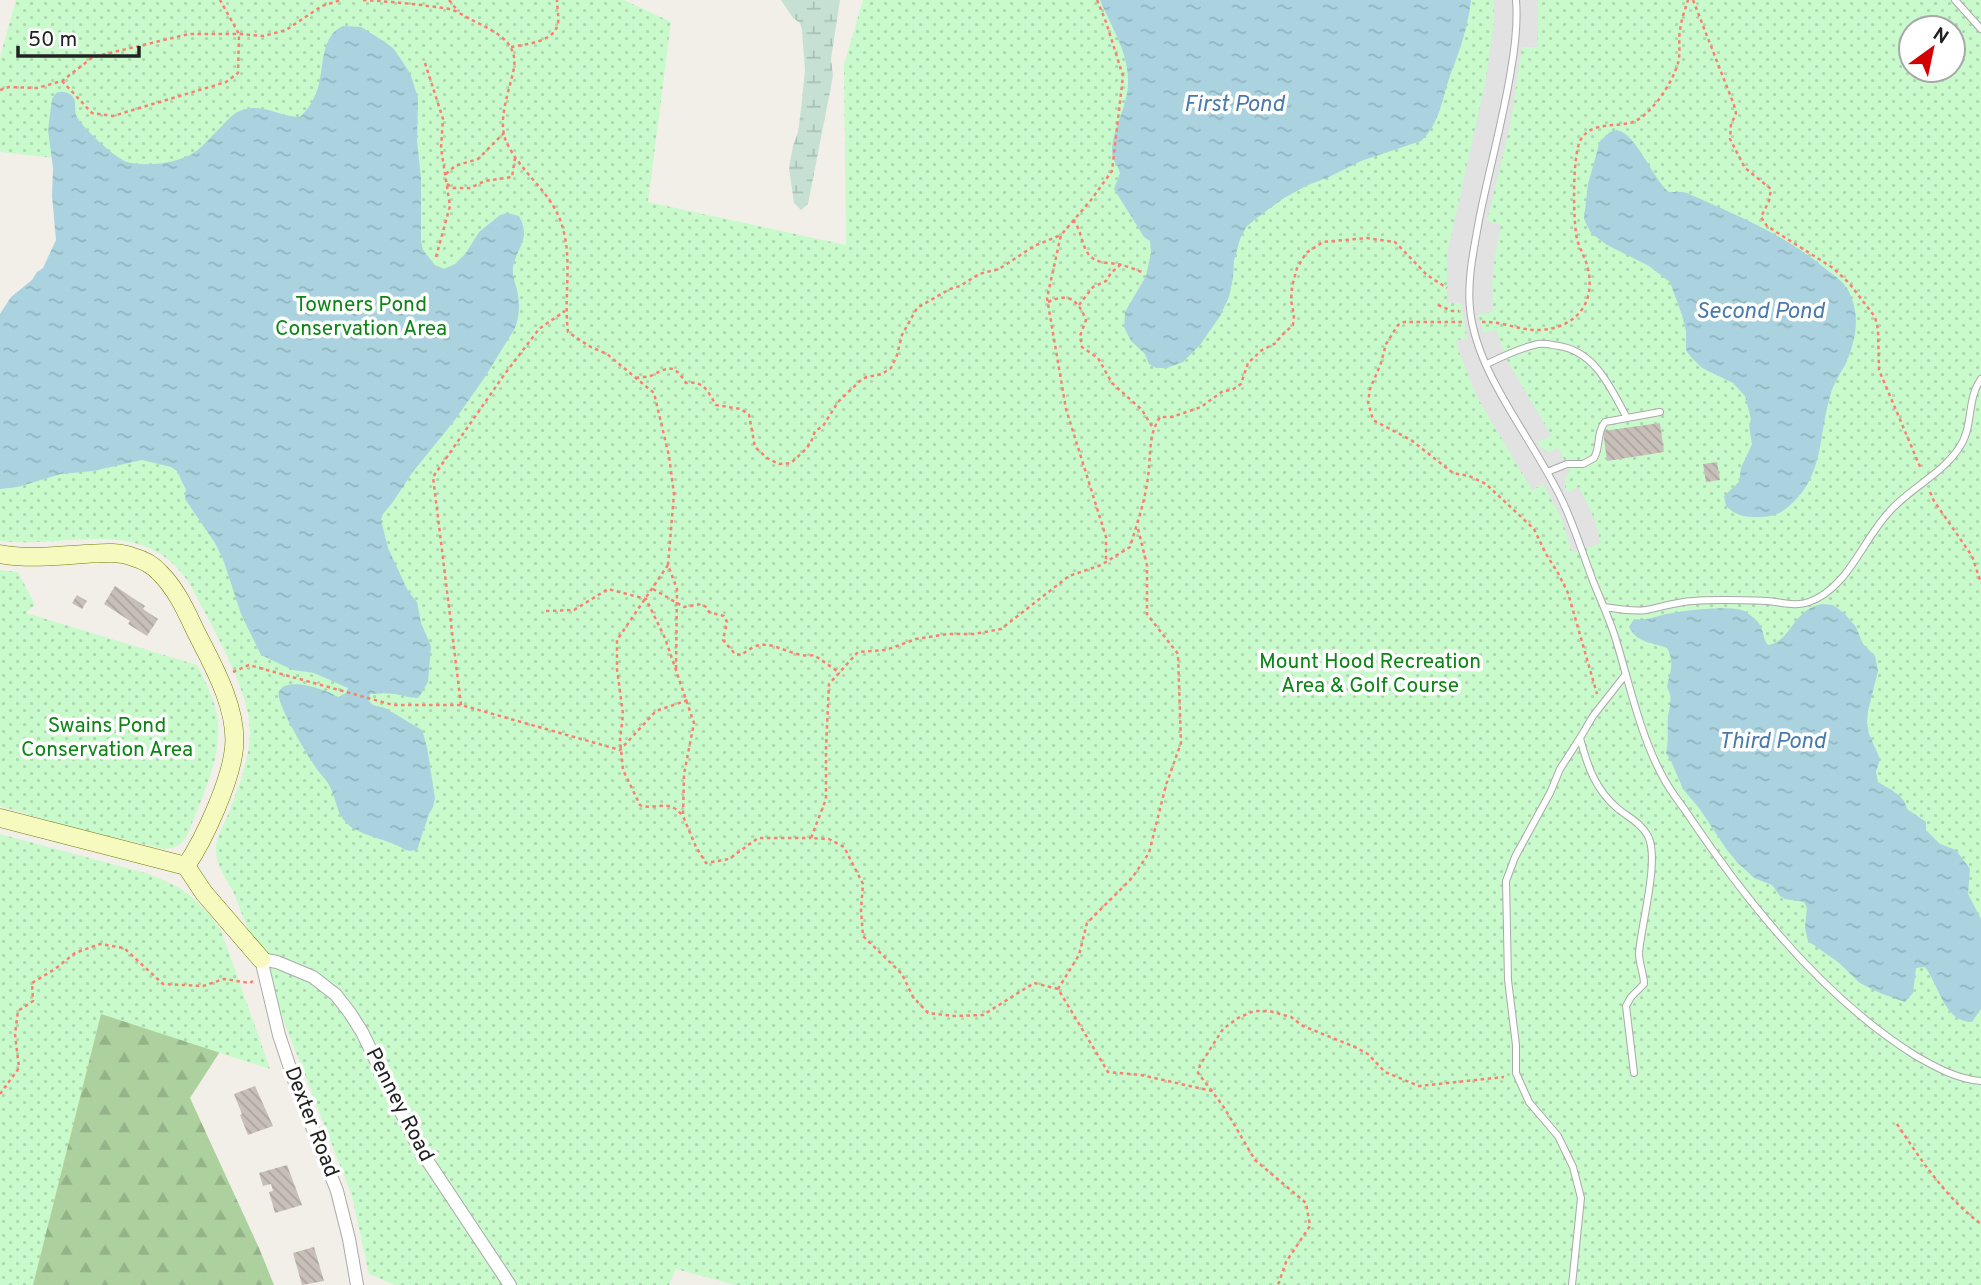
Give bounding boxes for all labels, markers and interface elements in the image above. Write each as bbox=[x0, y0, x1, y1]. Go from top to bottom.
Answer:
scale bar bbox=[18, 14, 138, 58]
north arrow bbox=[1897, 14, 1967, 84]
text: N bbox=[1928, 23, 1952, 50]
text: 50 m bbox=[28, 27, 77, 54]
water label: First Pond bbox=[1184, 91, 1286, 120]
park label: Towners Pond Conservation Area bbox=[275, 292, 447, 343]
water label: Second Pond bbox=[1696, 298, 1826, 327]
park label: Mount Hood Recreation Area & Golf Course bbox=[1259, 649, 1481, 700]
park label: Swains Pond Conservation Area bbox=[21, 713, 193, 764]
water label: Third Pond bbox=[1718, 728, 1827, 757]
street label: Penney Road bbox=[359, 1043, 439, 1167]
street label: Dexter Road bbox=[278, 1063, 344, 1181]

